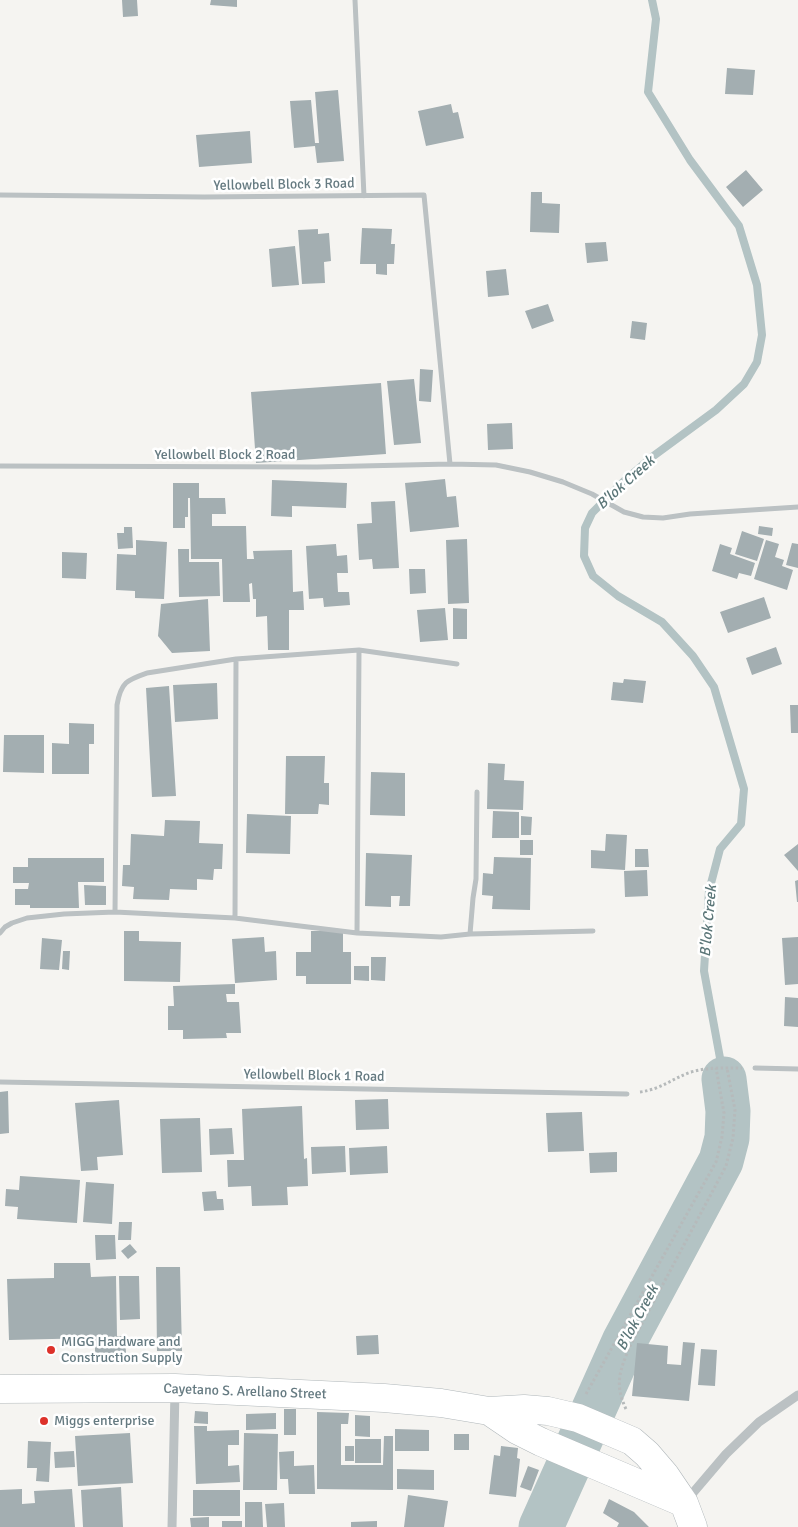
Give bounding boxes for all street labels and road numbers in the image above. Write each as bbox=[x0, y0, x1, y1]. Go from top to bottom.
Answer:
street label: Yellowbell Block 3 Road bbox=[213, 175, 355, 195]
street label: Yellowbell Block 2 Road bbox=[155, 447, 295, 463]
street label: Yellowbell Block 1 Road bbox=[243, 1066, 385, 1086]
street label: Cayetano S. Arellano Street bbox=[163, 1381, 327, 1403]

